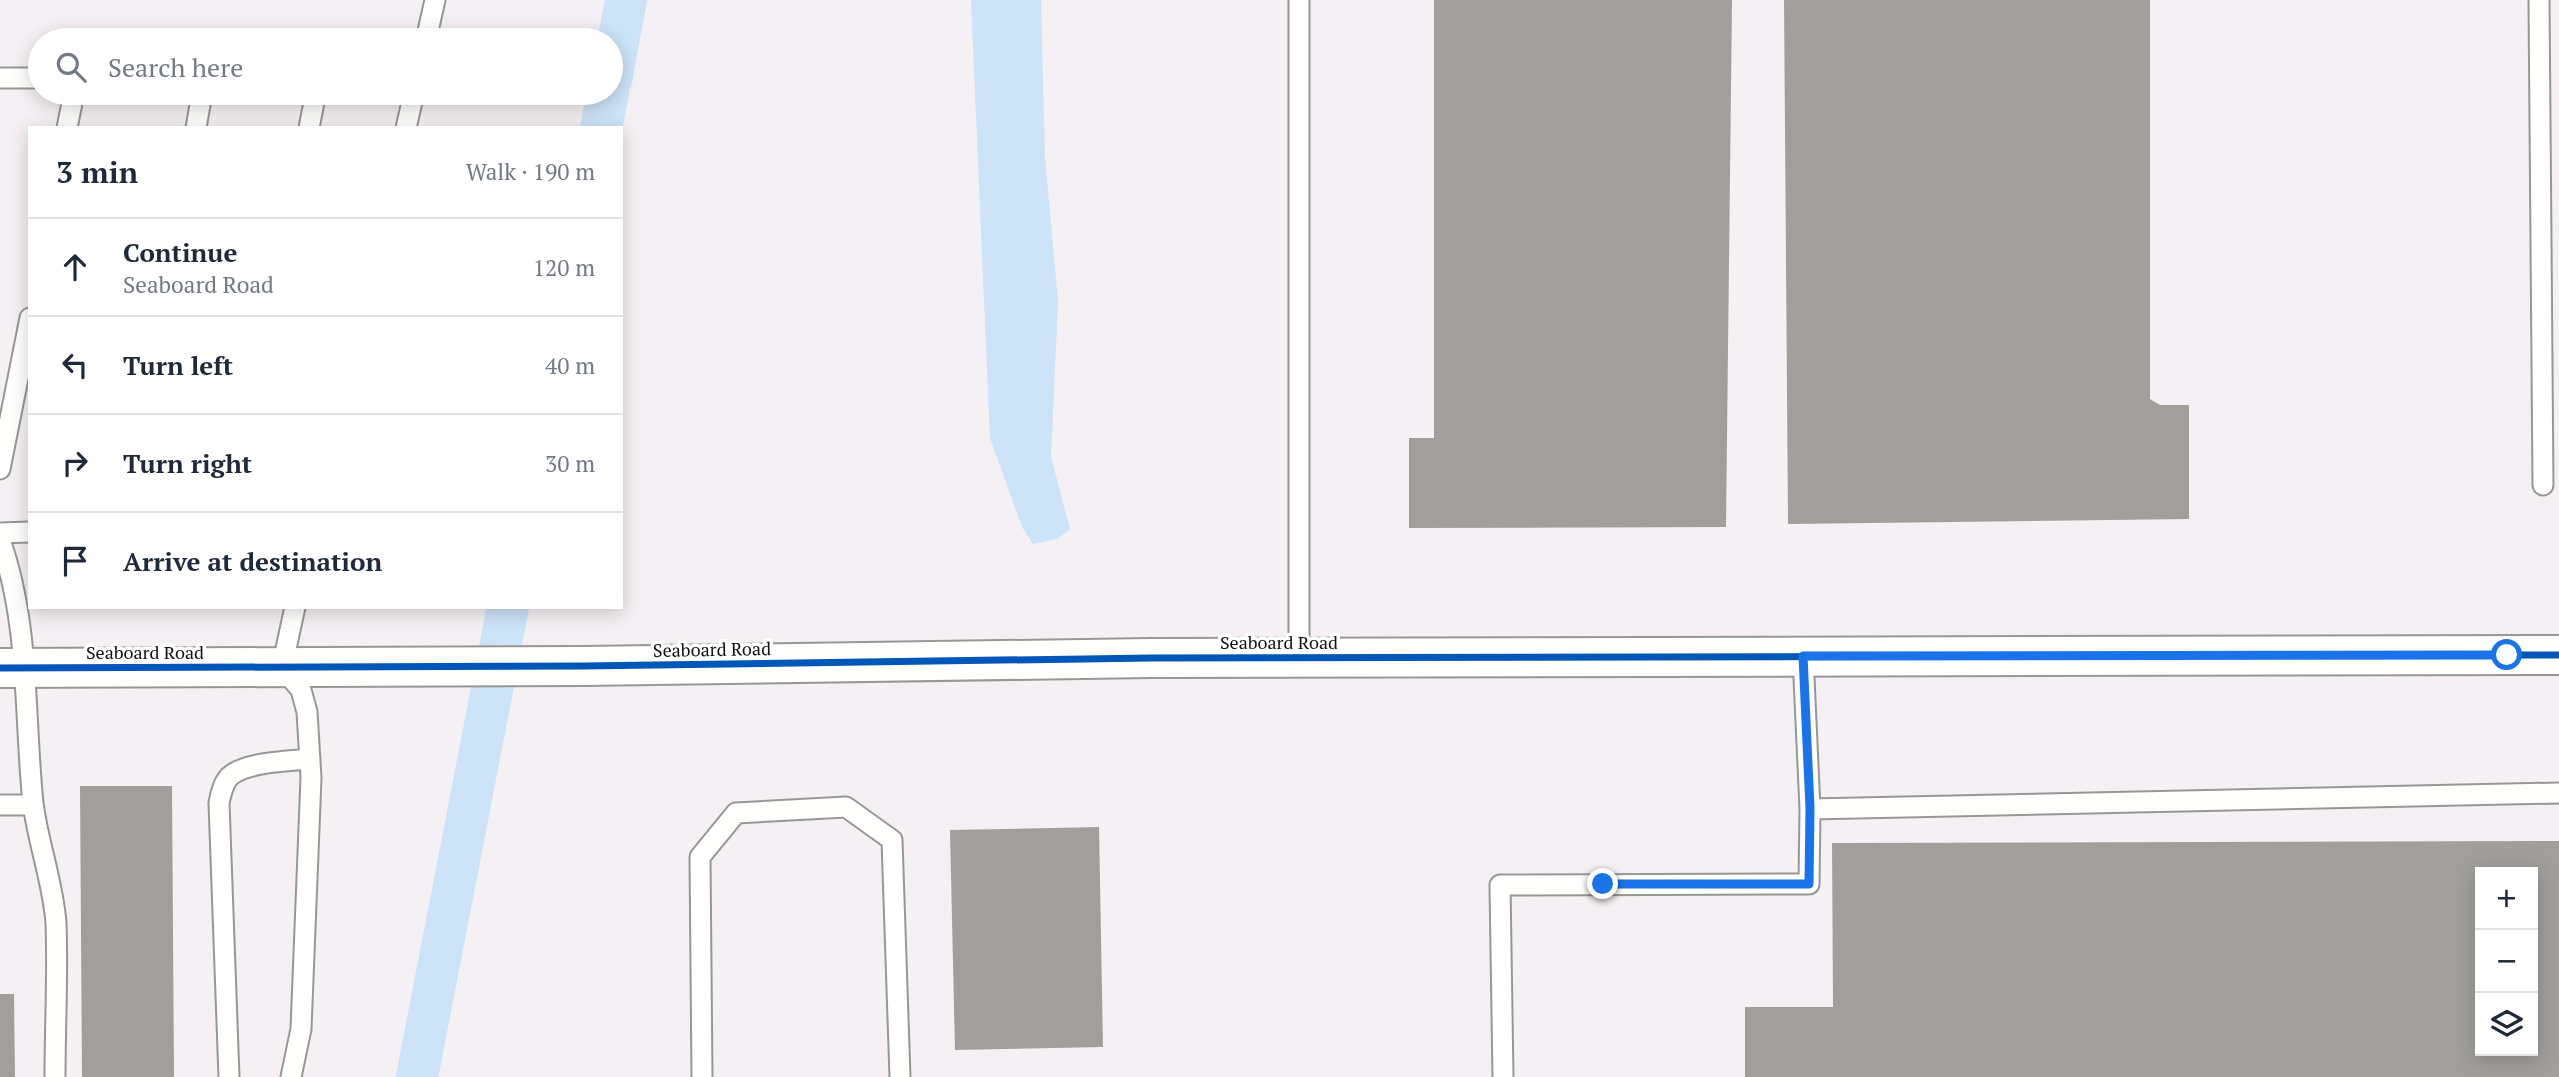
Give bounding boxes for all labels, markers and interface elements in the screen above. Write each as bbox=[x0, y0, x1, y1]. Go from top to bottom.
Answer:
search box bbox=[28, 28, 623, 105]
icon: search bbox=[52, 48, 90, 86]
text: Search here bbox=[108, 50, 243, 84]
text: 3 min bbox=[56, 152, 138, 192]
text: Walk · 190 m bbox=[466, 156, 595, 187]
text: Continue bbox=[123, 235, 237, 269]
icon: ahead bbox=[56, 248, 94, 286]
text: 120 m bbox=[533, 252, 595, 283]
text: Seaboard Road bbox=[123, 269, 274, 300]
icon: left bbox=[56, 346, 94, 384]
text: Turn left bbox=[123, 348, 233, 382]
text: 40 m bbox=[545, 350, 595, 381]
icon: right bbox=[56, 444, 94, 482]
text: Turn right bbox=[123, 446, 252, 480]
text: 30 m bbox=[545, 448, 595, 479]
icon: arrive bbox=[56, 542, 94, 580]
text: Arrive at destination bbox=[123, 544, 382, 578]
street label: Seaboard Road bbox=[1220, 630, 1338, 654]
street label: Seaboard Road bbox=[653, 636, 771, 662]
route start bbox=[2491, 639, 2522, 670]
street label: Seaboard Road bbox=[86, 640, 204, 664]
map controls bbox=[2475, 867, 2538, 1056]
button: + bbox=[2475, 867, 2538, 930]
route end bbox=[1587, 868, 1618, 899]
button: − bbox=[2475, 930, 2538, 993]
button: layers bbox=[2475, 993, 2538, 1056]

